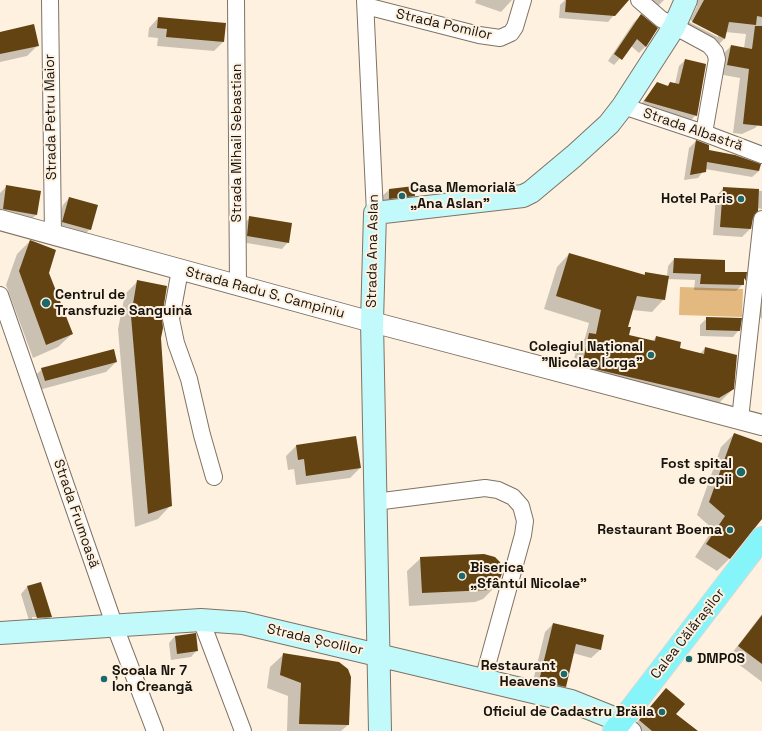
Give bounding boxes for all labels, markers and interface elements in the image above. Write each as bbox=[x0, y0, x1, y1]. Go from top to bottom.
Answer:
street label: Strada Pomilor bbox=[394, 6, 494, 44]
street label: Strada Petru Maior bbox=[42, 54, 60, 180]
street label: Strada Mihail Sebastian bbox=[229, 64, 245, 222]
street label: Strada Albastră bbox=[641, 105, 745, 155]
place label: Casa Memorială „Ana Aslan” bbox=[410, 180, 516, 212]
marker: Casa Memorială „Ana Aslan” bbox=[397, 191, 407, 201]
place label: Hotel Paris bbox=[661, 191, 733, 207]
street label: Strada Ana Aslan bbox=[364, 194, 382, 308]
marker: Hotel Paris bbox=[736, 194, 746, 204]
street label: Strada Radu S. Campiniu bbox=[183, 264, 347, 322]
place label: Centrul de Transfuzie Sanguină bbox=[55, 287, 192, 320]
marker: Centrul de Transfuzie Sanguină bbox=[40, 297, 52, 309]
place label: Colegiul Național "Nicolae Iorga" bbox=[529, 339, 643, 372]
marker: Colegiul Național "Nicolae Iorga" bbox=[646, 350, 656, 360]
place label: Fost spital de copii bbox=[661, 456, 732, 488]
street label: Strada Frumoasă bbox=[49, 457, 103, 571]
marker: Fost spital de copii bbox=[735, 466, 747, 478]
place label: Restaurant Boema bbox=[597, 522, 722, 538]
marker: Restaurant Boema bbox=[725, 525, 735, 535]
place label: Biserica „Sfântul Nicolae” bbox=[470, 560, 587, 592]
marker: Biserica „Sfântul Nicolae” bbox=[457, 571, 467, 581]
street label: Calea Călărașilor bbox=[647, 585, 729, 683]
street label: Strada Școlilor bbox=[265, 621, 365, 659]
place label: DMPOS bbox=[697, 651, 745, 667]
marker: DMPOS bbox=[684, 654, 694, 664]
place label: Restaurant Heavens bbox=[481, 658, 556, 690]
place label: Școala Nr 7 Ion Creangă bbox=[112, 663, 193, 696]
marker: Restaurant Heavens bbox=[559, 669, 569, 679]
marker: Școala Nr 7 Ion Creangă bbox=[99, 674, 109, 684]
place label: Oficiul de Cadastru Brăila bbox=[483, 704, 654, 720]
marker: Oficiul de Cadastru Brăila bbox=[657, 707, 667, 717]

